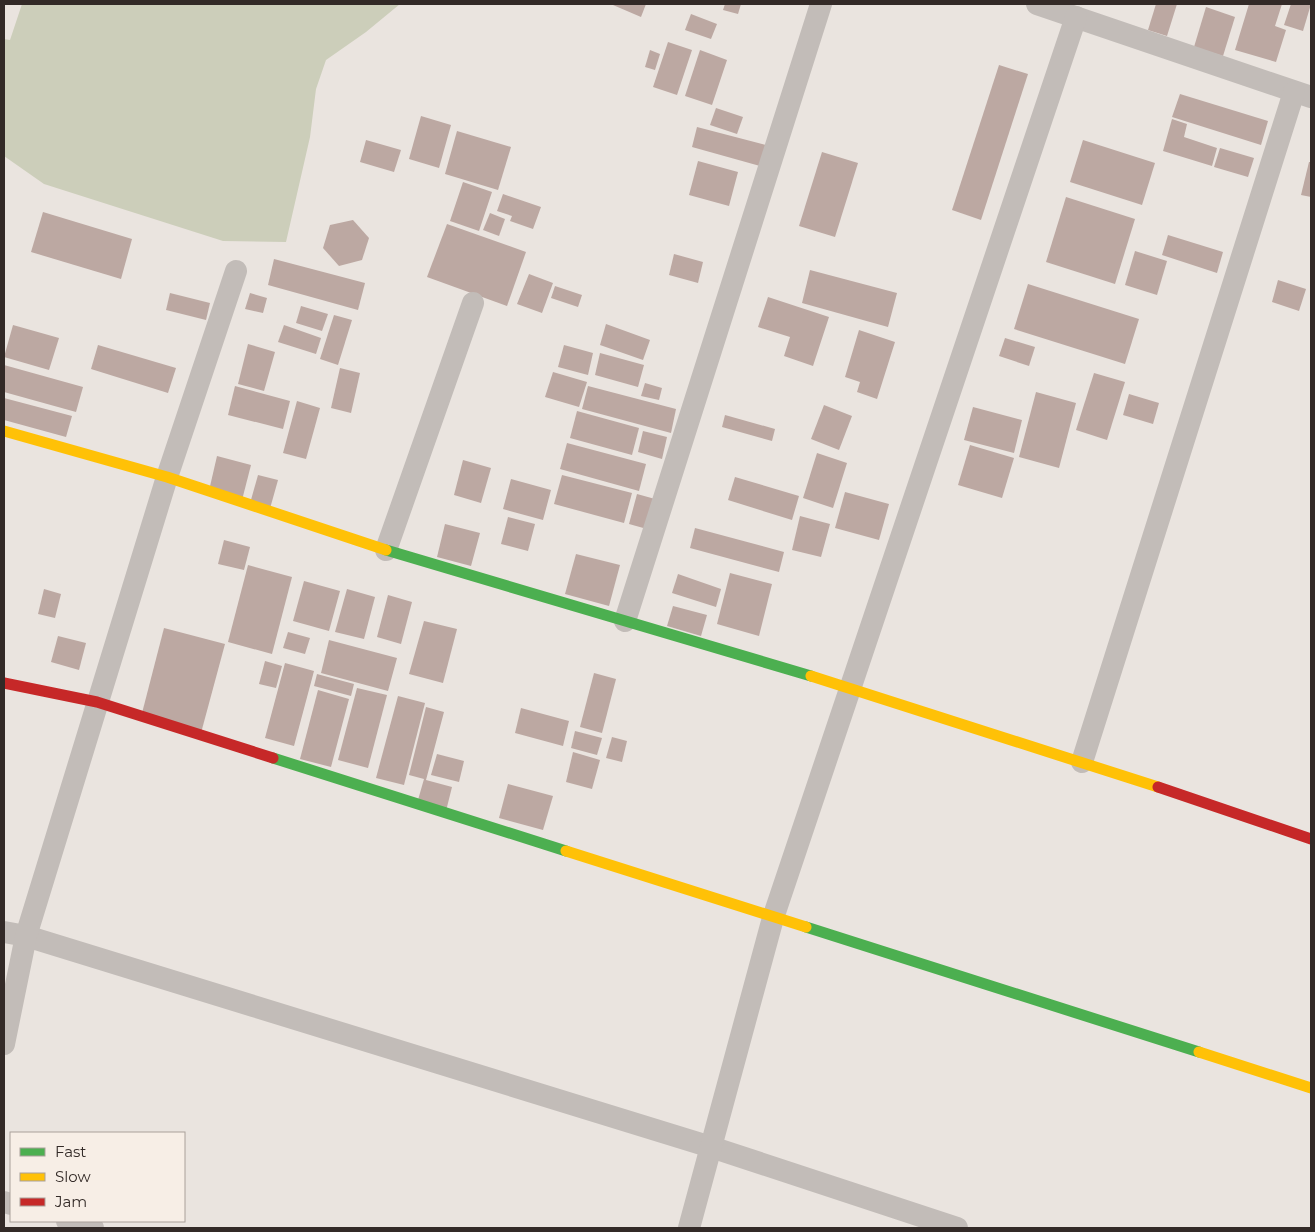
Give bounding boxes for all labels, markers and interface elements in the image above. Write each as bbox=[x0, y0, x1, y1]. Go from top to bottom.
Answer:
legend bbox=[10, 1132, 185, 1222]
text: Fast bbox=[55, 1142, 86, 1161]
text: Slow bbox=[55, 1167, 91, 1186]
text: Jam bbox=[54, 1192, 87, 1211]

